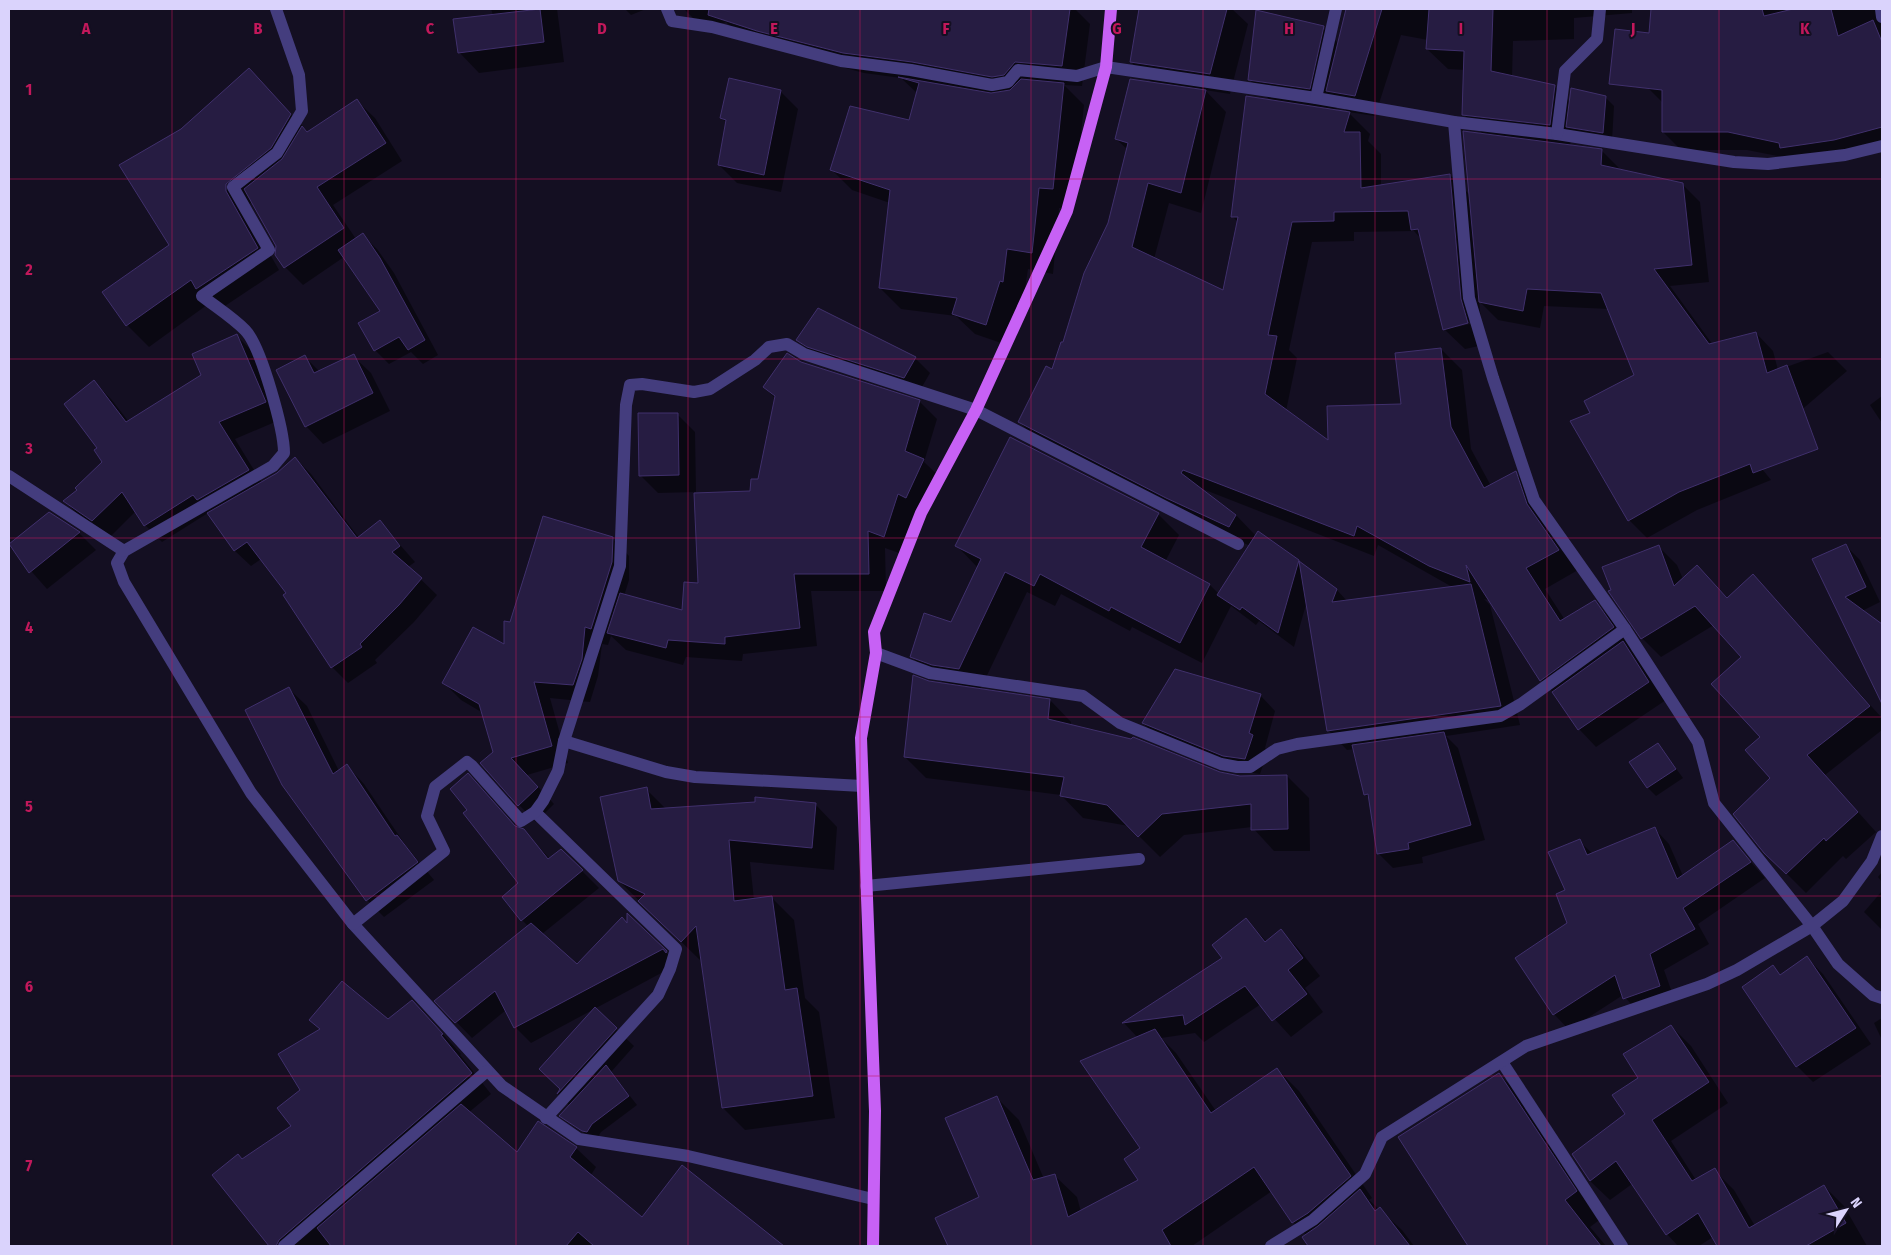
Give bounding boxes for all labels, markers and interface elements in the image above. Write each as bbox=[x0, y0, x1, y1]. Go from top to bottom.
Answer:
text: A bbox=[81, 19, 91, 38]
text: B bbox=[254, 19, 263, 38]
text: C bbox=[426, 19, 435, 38]
text: D bbox=[597, 19, 607, 38]
text: E bbox=[770, 19, 778, 38]
text: F bbox=[942, 19, 950, 38]
text: G bbox=[1112, 19, 1122, 38]
text: H bbox=[1284, 19, 1294, 38]
text: I bbox=[1459, 19, 1463, 38]
text: J bbox=[1630, 19, 1635, 38]
text: K bbox=[1800, 19, 1810, 38]
text: 1 bbox=[26, 80, 32, 99]
text: 2 bbox=[24, 260, 33, 279]
text: 3 bbox=[24, 439, 33, 458]
text: 4 bbox=[25, 618, 33, 637]
text: 5 bbox=[25, 797, 33, 816]
text: 6 bbox=[25, 977, 33, 996]
text: 7 bbox=[26, 1156, 33, 1175]
north arrow bbox=[1821, 1185, 1871, 1235]
text: N bbox=[1847, 1194, 1865, 1211]

